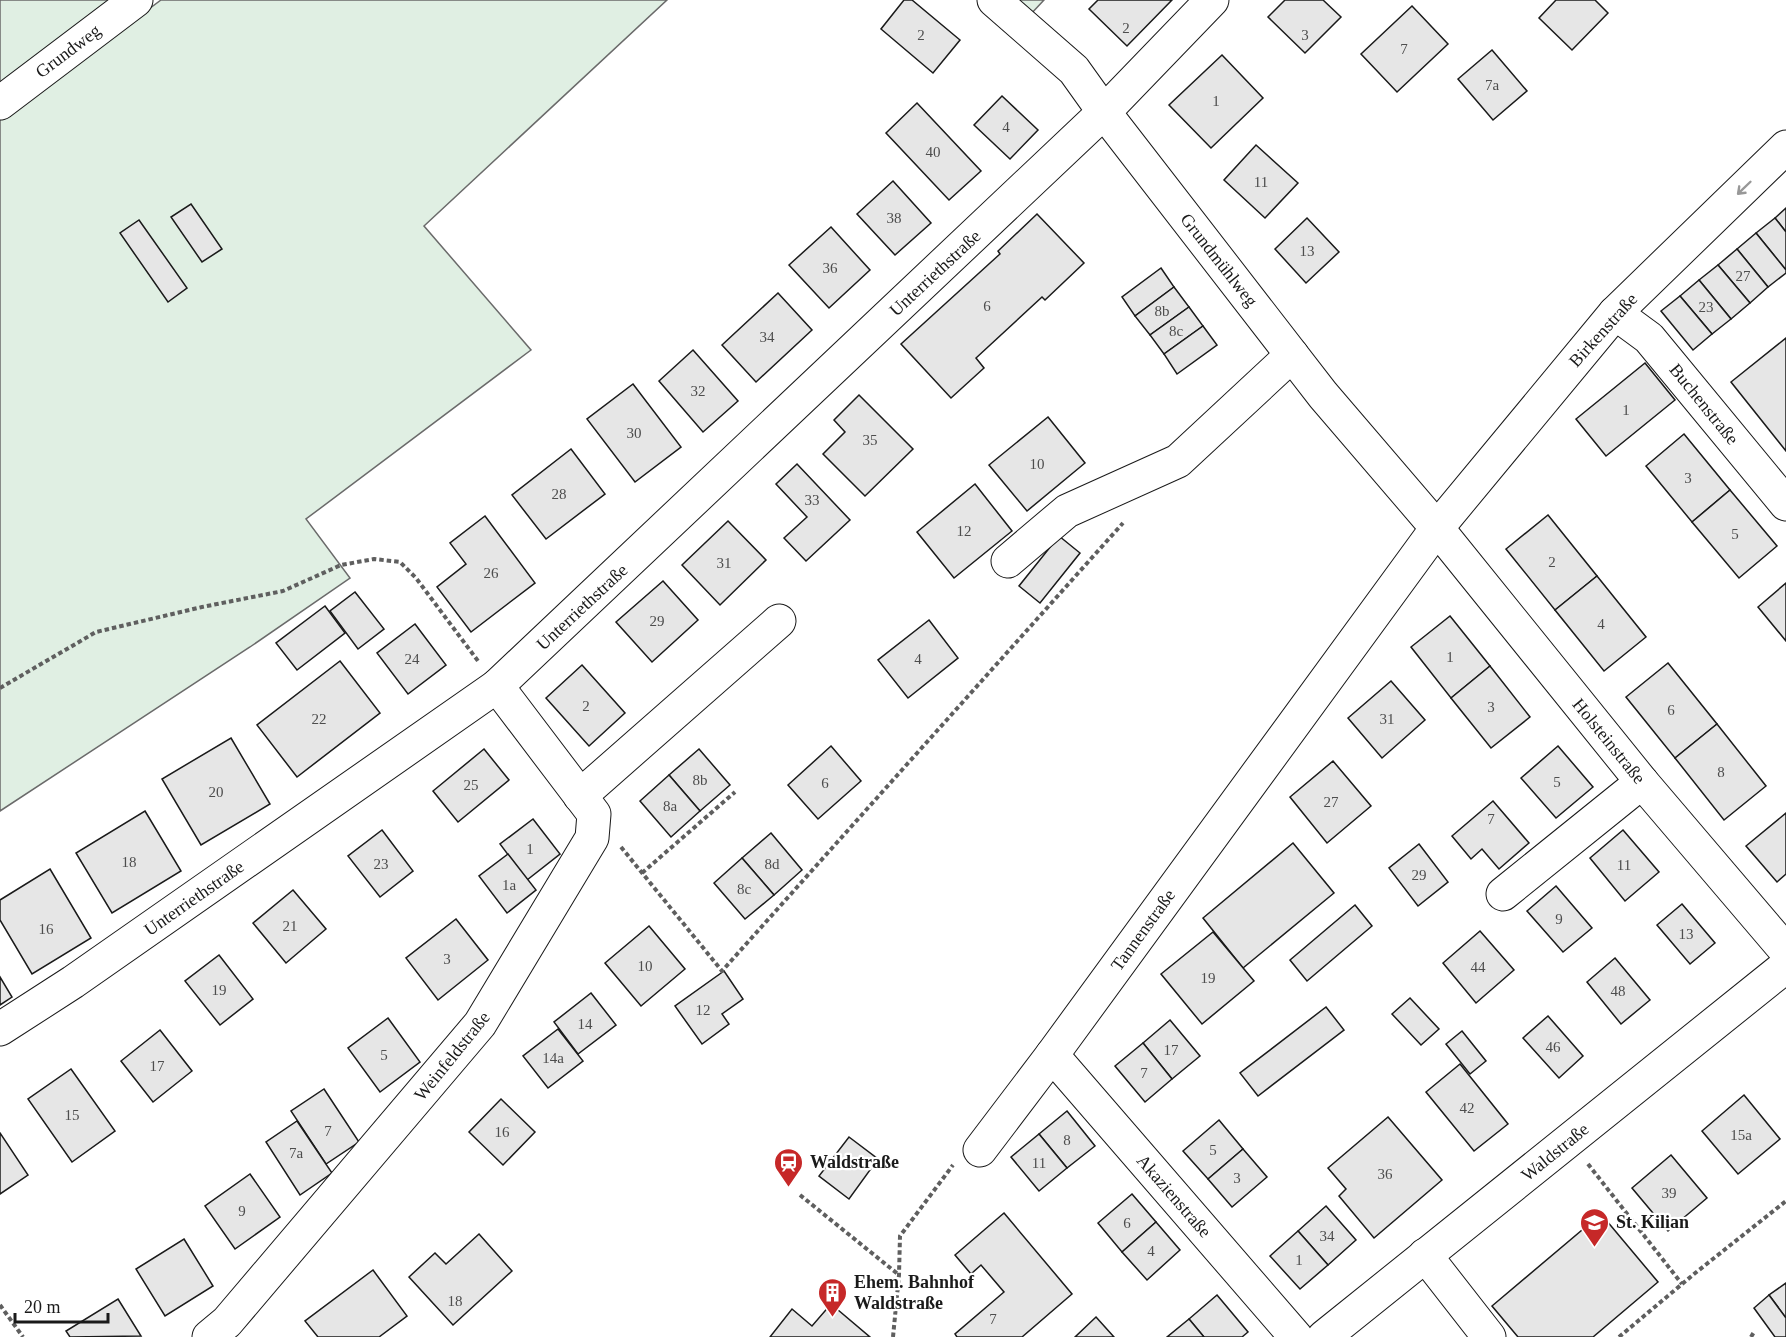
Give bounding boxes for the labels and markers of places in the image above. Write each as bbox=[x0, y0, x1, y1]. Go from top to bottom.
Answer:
station icon: Waldstraße bbox=[773, 1146, 805, 1188]
place label: Waldstraße bbox=[810, 1152, 899, 1172]
school or university icon: St. Kilian bbox=[1579, 1206, 1611, 1248]
place label: St. Kilian bbox=[1616, 1212, 1689, 1232]
place label: Ehem. Bahnhof Waldstraße bbox=[854, 1272, 975, 1313]
building icon: Ehem. Bahnhof Waldstraße bbox=[817, 1276, 849, 1318]

